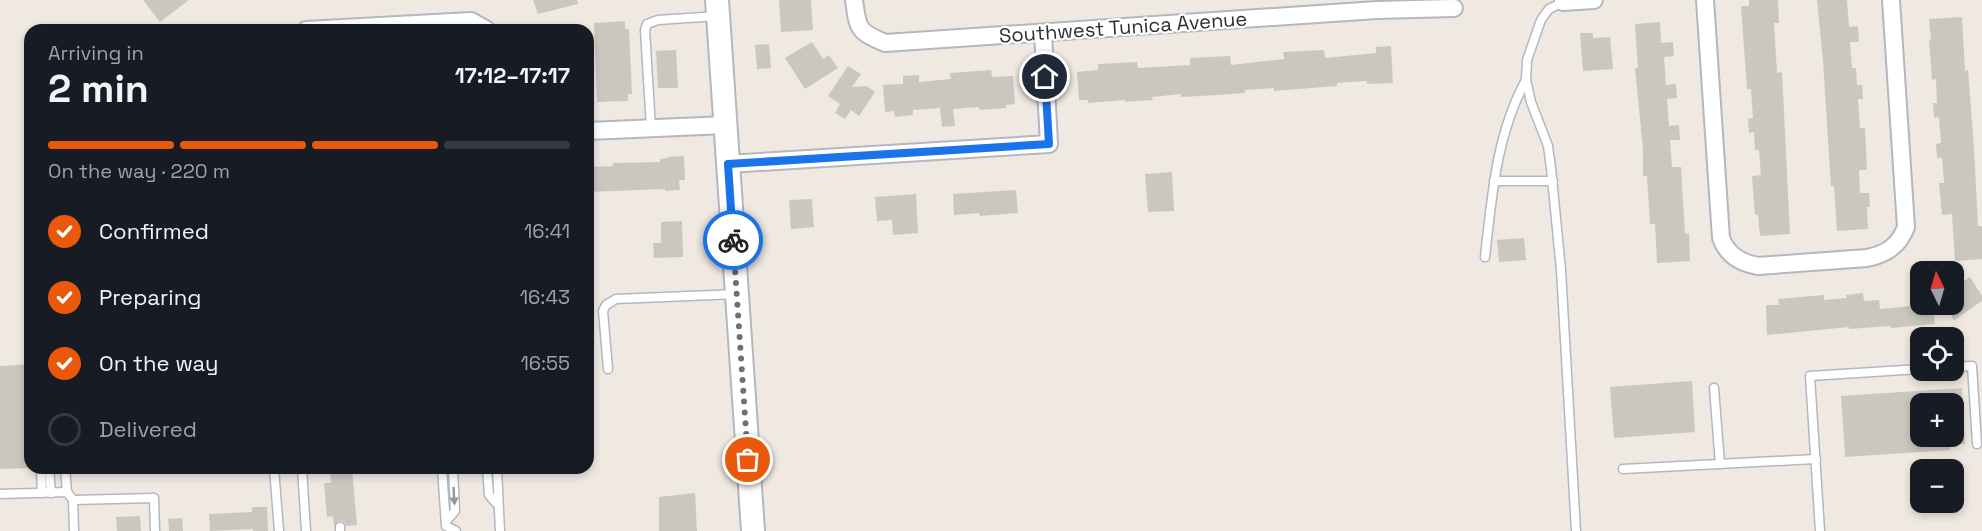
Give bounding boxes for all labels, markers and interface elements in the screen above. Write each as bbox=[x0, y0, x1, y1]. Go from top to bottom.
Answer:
street label: Southwest Tunica Avenue bbox=[998, 5, 1248, 49]
text: Arriving in bbox=[48, 40, 144, 66]
pin bbox=[1019, 51, 1070, 102]
icon: home bbox=[1028, 60, 1061, 93]
text: 17:12–17:17 bbox=[455, 61, 570, 89]
text: 2 min bbox=[48, 64, 149, 113]
text: On the way · 220 m bbox=[48, 158, 230, 184]
courier bbox=[703, 210, 763, 270]
icon: check bbox=[48, 215, 81, 248]
text: Confirmed bbox=[99, 217, 209, 245]
text: 16:41 bbox=[524, 218, 570, 244]
icon: bike bbox=[717, 224, 750, 257]
north arrow bbox=[1910, 261, 1964, 315]
map controls bbox=[1910, 261, 1964, 513]
icon: check bbox=[48, 281, 81, 314]
text: Preparing bbox=[99, 283, 201, 311]
text: 16:43 bbox=[520, 284, 570, 310]
button: locate bbox=[1910, 327, 1964, 381]
icon: check bbox=[48, 347, 81, 380]
text: On the way bbox=[99, 349, 218, 377]
text: 16:55 bbox=[520, 350, 570, 376]
button: + bbox=[1910, 393, 1964, 447]
text: Delivered bbox=[99, 415, 197, 443]
pin bbox=[722, 434, 773, 485]
icon: bag bbox=[731, 443, 764, 476]
button: − bbox=[1910, 459, 1964, 513]
one-way arrow bbox=[449, 487, 458, 506]

